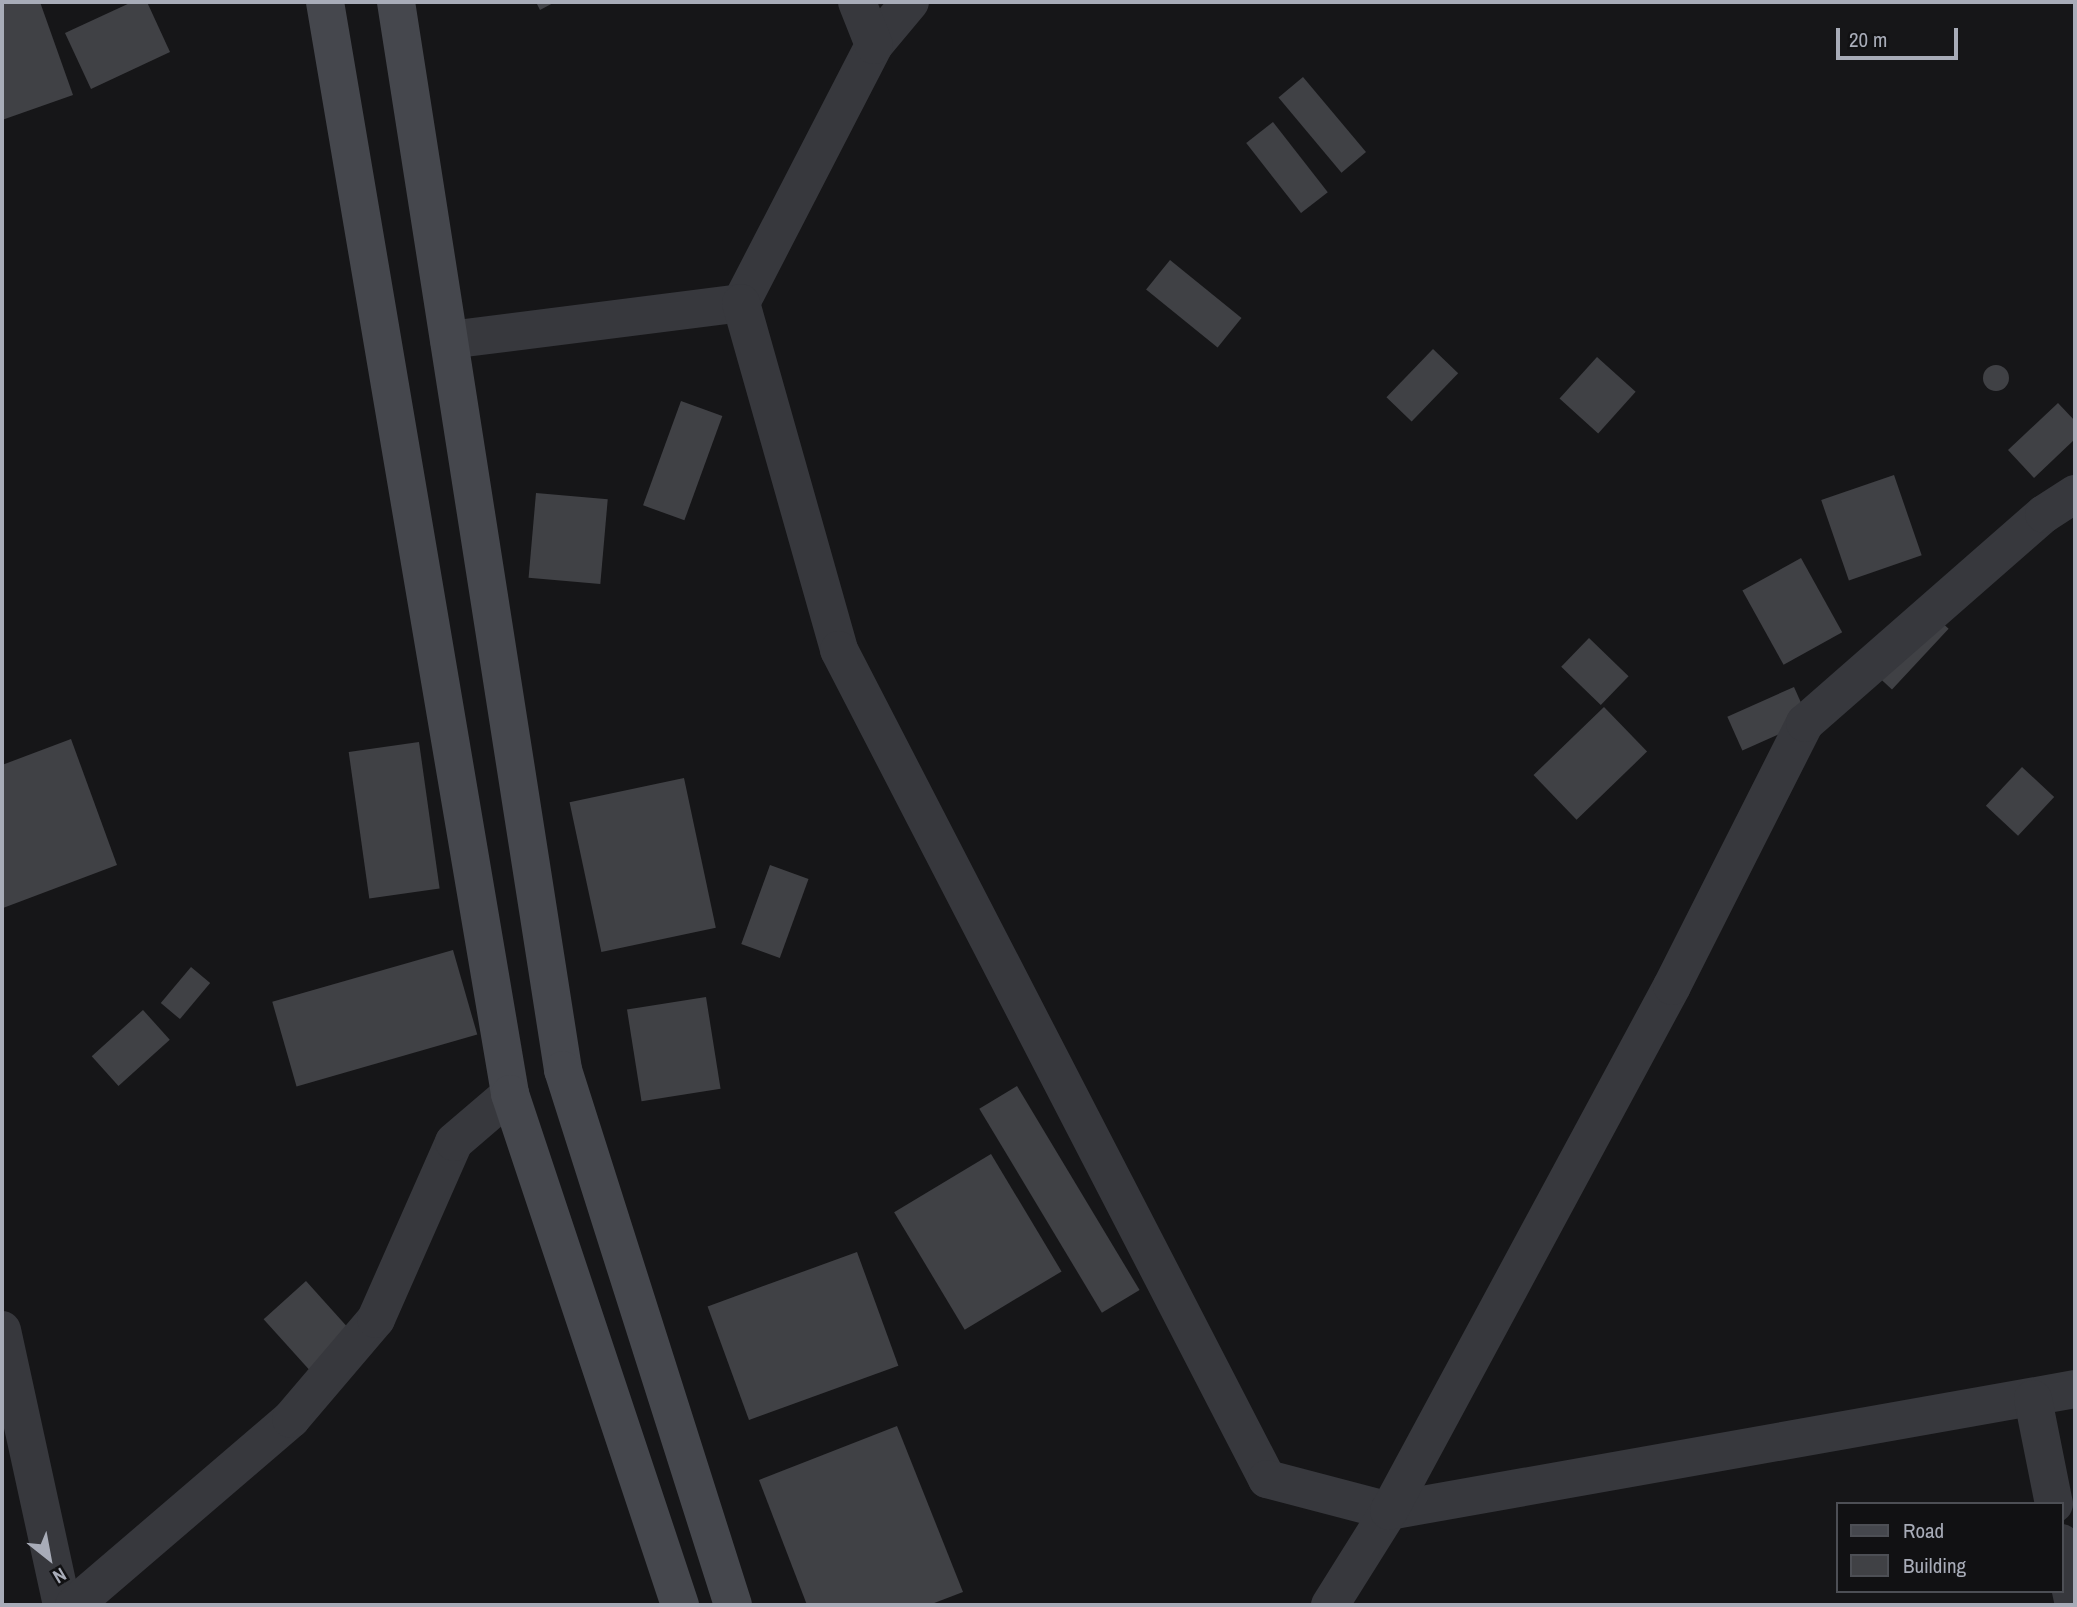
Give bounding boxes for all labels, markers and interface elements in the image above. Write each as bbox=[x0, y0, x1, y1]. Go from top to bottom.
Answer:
scale bar bbox=[1839, 14, 1962, 58]
text: 20 m bbox=[1849, 25, 1887, 54]
legend bbox=[1836, 1502, 2063, 1593]
text: Road bbox=[1903, 1516, 1944, 1545]
north arrow bbox=[14, 1523, 84, 1593]
text: Building bbox=[1903, 1551, 1966, 1580]
text: N bbox=[48, 1562, 71, 1590]

